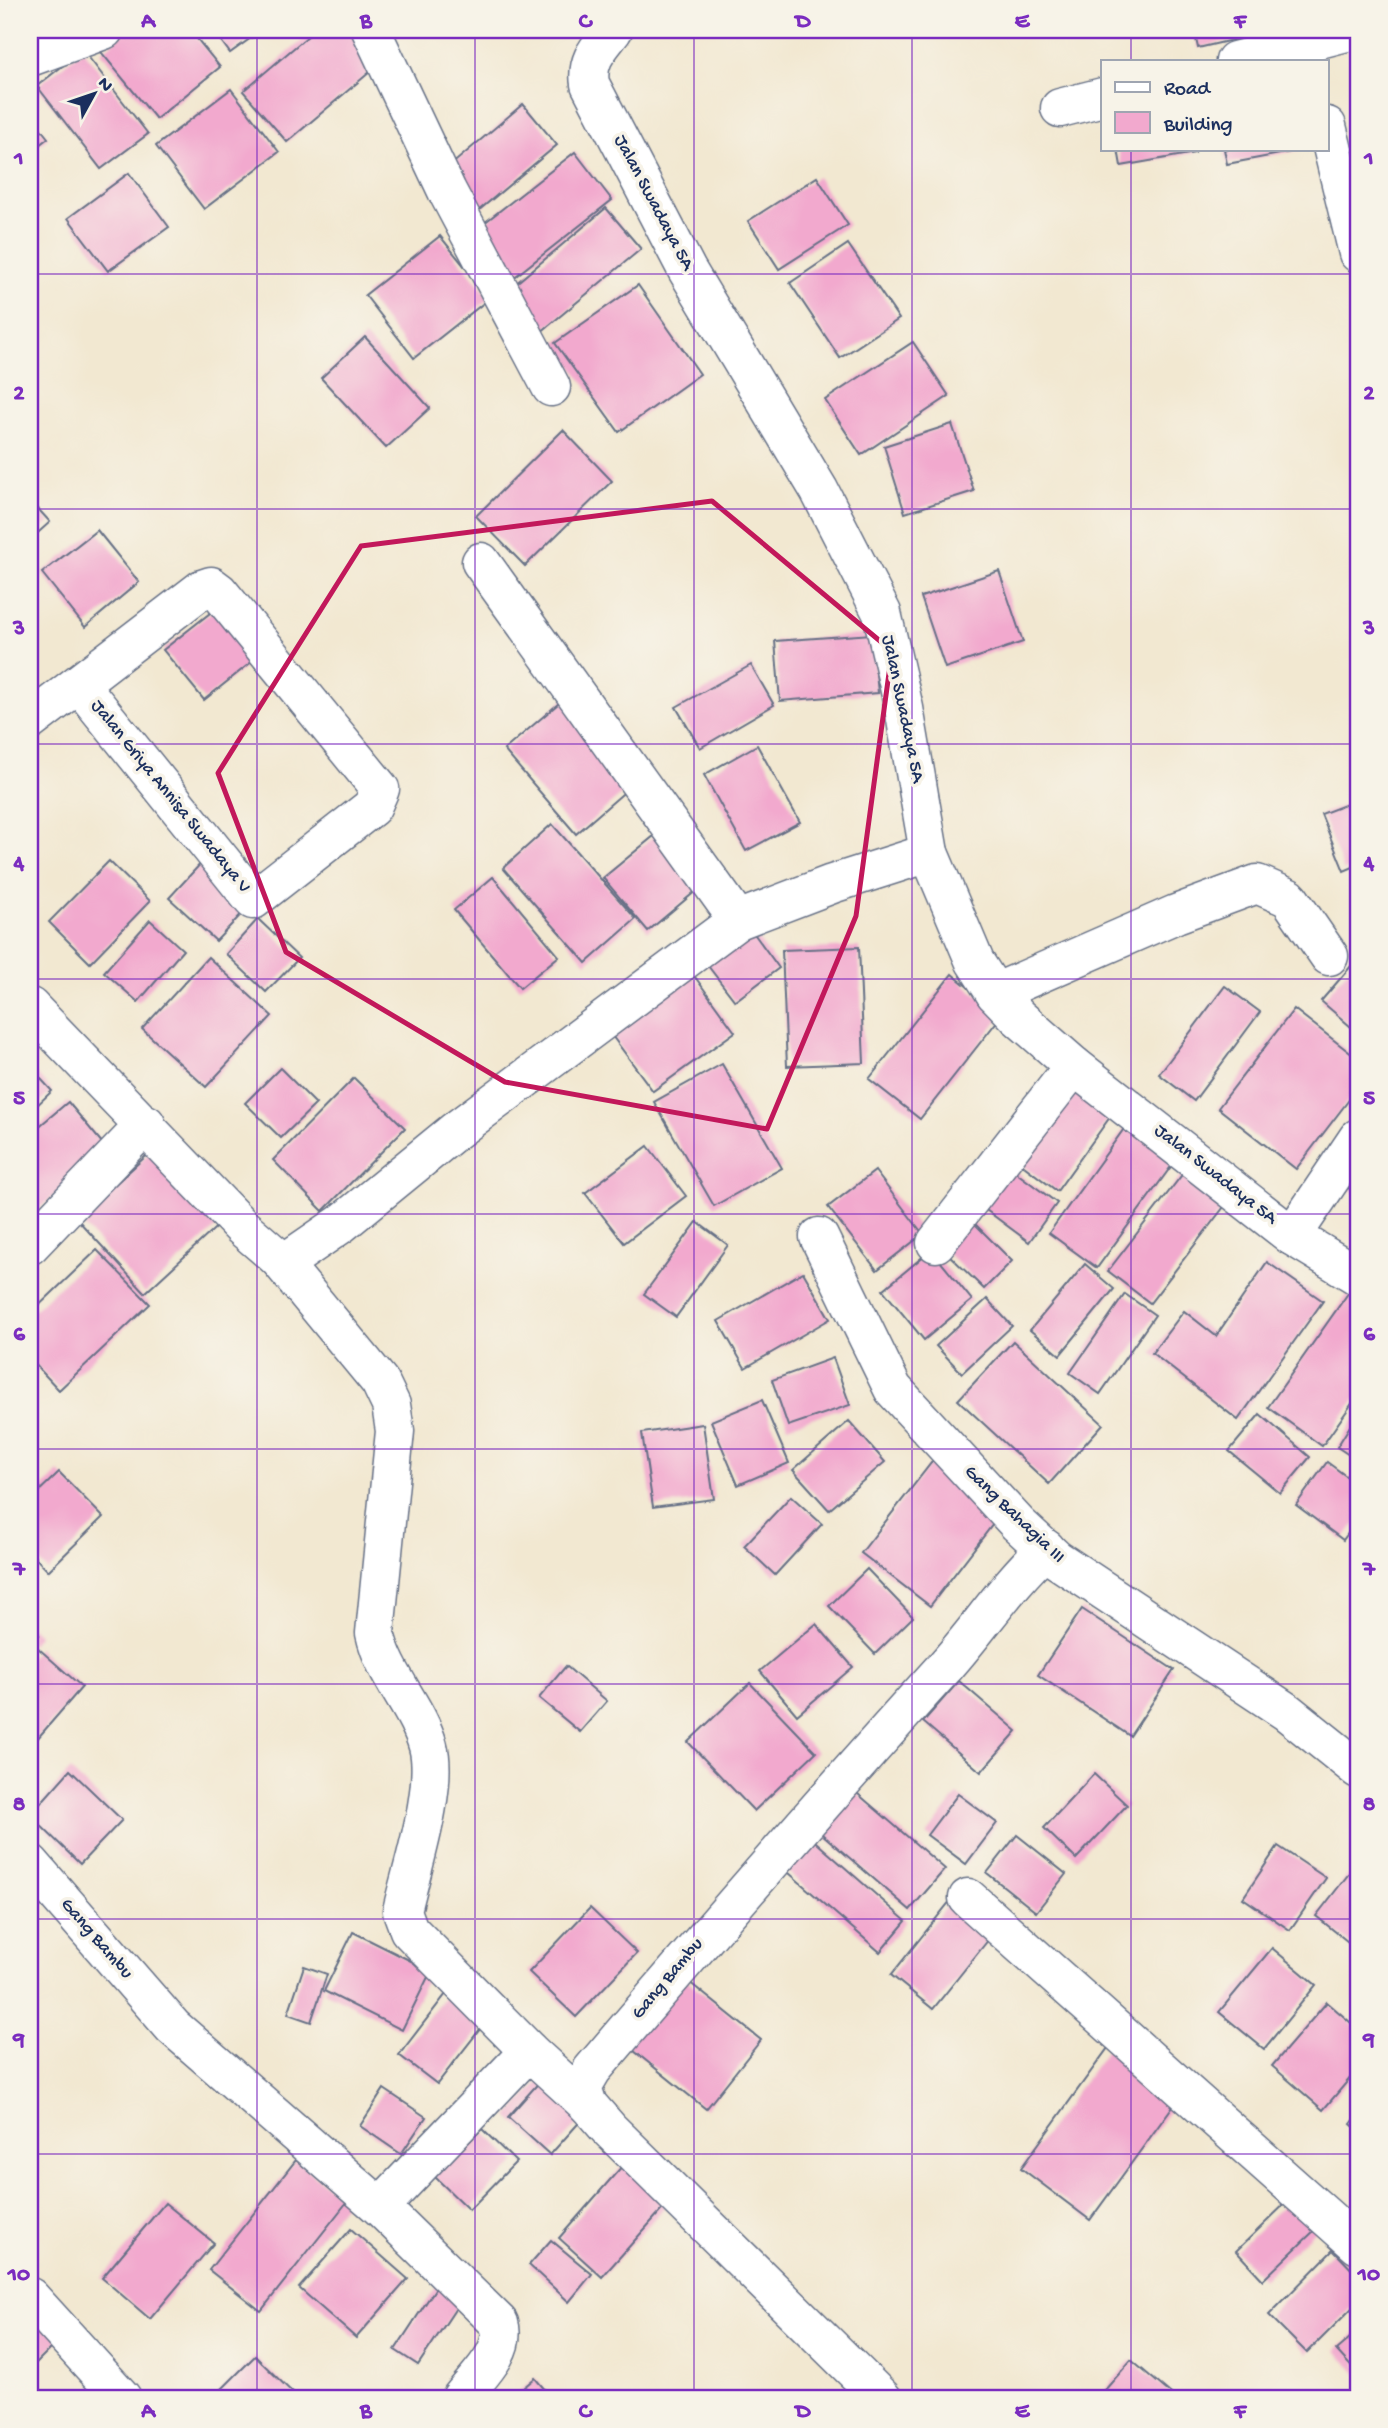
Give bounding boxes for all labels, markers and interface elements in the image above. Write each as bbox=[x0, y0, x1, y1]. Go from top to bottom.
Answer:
text: A bbox=[140, 9, 156, 36]
text: B bbox=[359, 9, 373, 36]
text: C bbox=[579, 9, 594, 36]
text: D bbox=[794, 9, 812, 36]
text: E bbox=[1015, 9, 1031, 36]
text: F bbox=[1233, 9, 1248, 36]
north arrow bbox=[60, 60, 130, 130]
legend bbox=[1101, 60, 1328, 150]
text: N bbox=[92, 73, 117, 97]
text: Road bbox=[1164, 78, 1212, 103]
text: Building bbox=[1163, 114, 1233, 139]
street label: Jalan Swadaya 5A bbox=[608, 131, 699, 276]
text: 1 bbox=[13, 146, 24, 173]
text: 1 bbox=[1363, 146, 1374, 173]
text: 2 bbox=[13, 381, 25, 408]
text: 2 bbox=[1363, 381, 1375, 408]
text: 3 bbox=[12, 616, 25, 643]
text: 3 bbox=[1362, 616, 1375, 643]
street label: Jalan Swadaya 5A bbox=[875, 633, 929, 787]
street label: Jalan Griya Annisa Swadaya V bbox=[85, 696, 255, 898]
text: 4 bbox=[13, 851, 25, 878]
text: 4 bbox=[1363, 851, 1375, 878]
text: 5 bbox=[13, 1086, 25, 1113]
text: 5 bbox=[1363, 1086, 1375, 1113]
street label: Jalan Swadaya 5A bbox=[1149, 1120, 1283, 1231]
text: 6 bbox=[13, 1322, 26, 1349]
text: 6 bbox=[1363, 1322, 1376, 1349]
street label: Gang Bahagia III bbox=[959, 1461, 1069, 1569]
text: 7 bbox=[12, 1557, 26, 1584]
text: 7 bbox=[1362, 1557, 1376, 1584]
text: 8 bbox=[13, 1792, 26, 1819]
text: 8 bbox=[1363, 1792, 1376, 1819]
street label: Gang Bambu bbox=[55, 1894, 137, 1984]
street label: Gang Bambu bbox=[627, 1933, 709, 2025]
text: 9 bbox=[12, 2027, 25, 2054]
text: 9 bbox=[1362, 2027, 1375, 2054]
text: 10 bbox=[7, 2262, 30, 2289]
text: 10 bbox=[1357, 2262, 1380, 2289]
text: A bbox=[140, 2399, 156, 2426]
text: B bbox=[359, 2399, 373, 2426]
text: C bbox=[579, 2399, 594, 2426]
text: D bbox=[794, 2399, 812, 2426]
text: E bbox=[1015, 2399, 1031, 2426]
text: F bbox=[1233, 2399, 1248, 2426]

